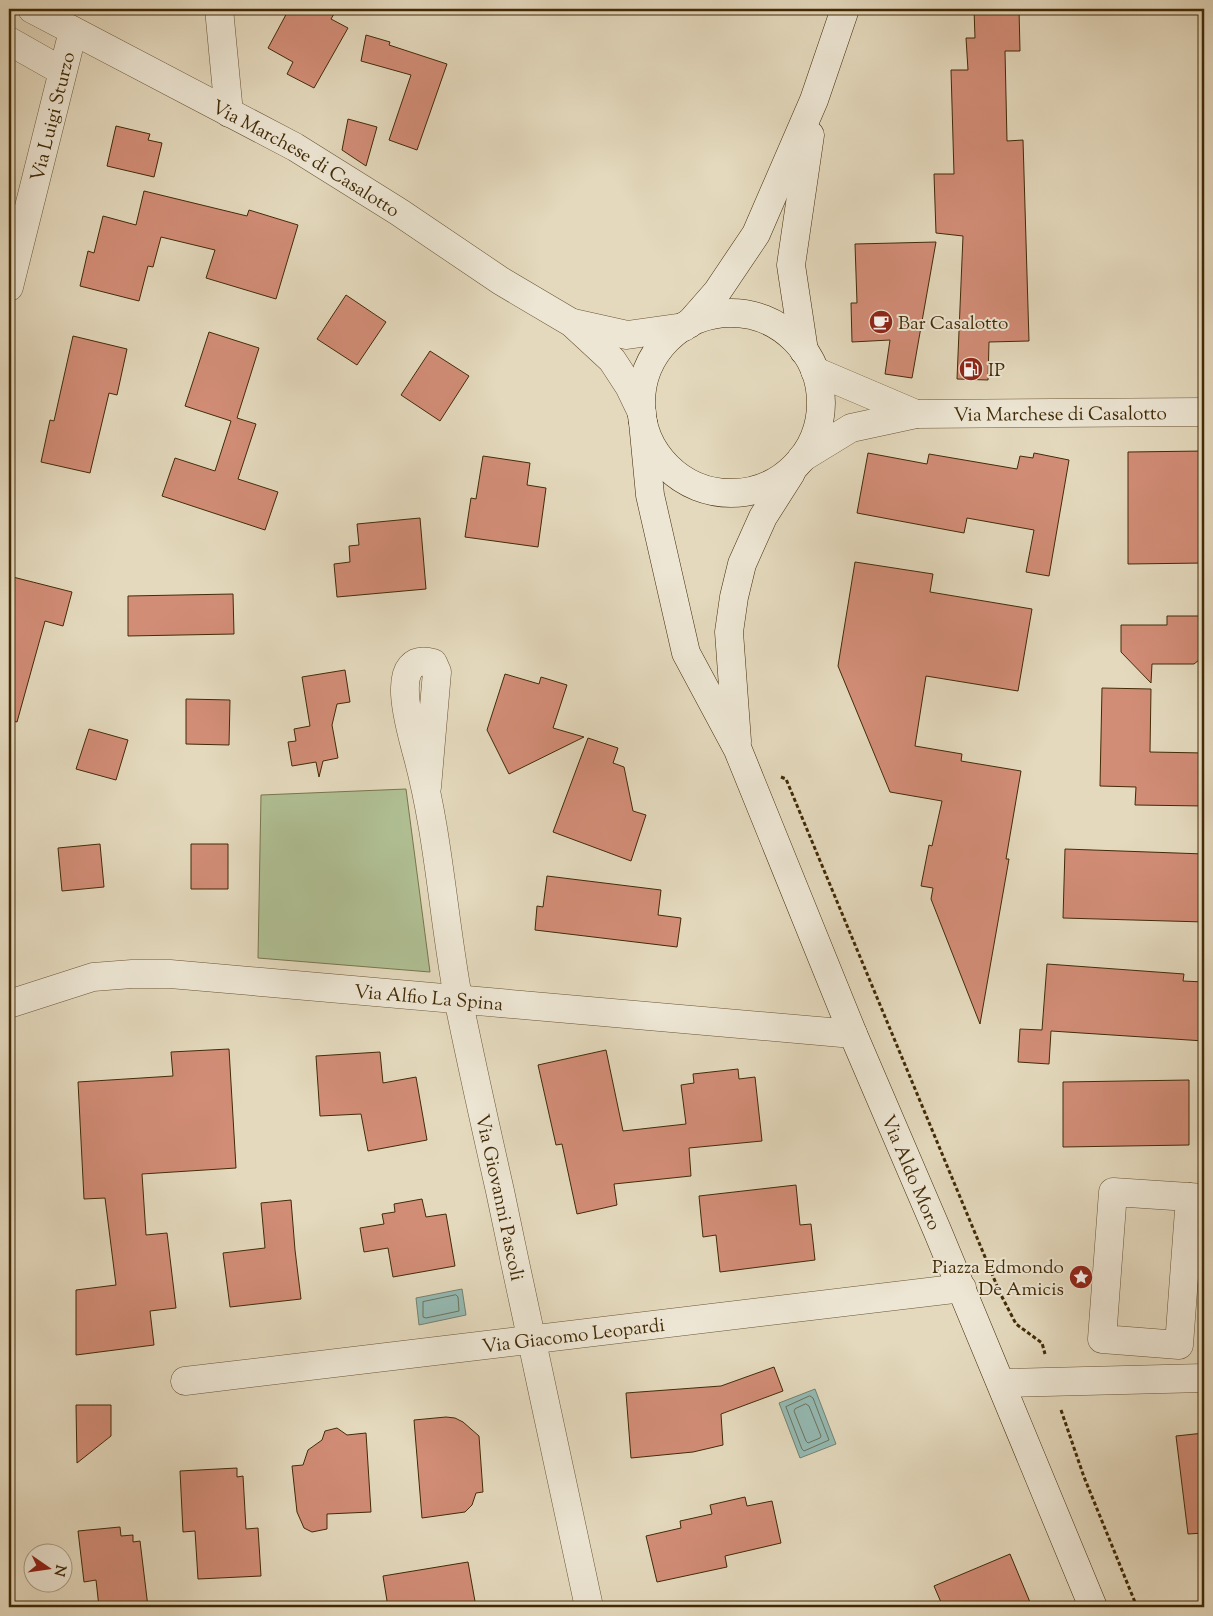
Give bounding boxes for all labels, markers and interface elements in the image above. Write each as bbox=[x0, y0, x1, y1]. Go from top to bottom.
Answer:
street label: Via Luigi Sturzo bbox=[25, 49, 83, 184]
street label: Via Marchese di Casalotto bbox=[206, 95, 404, 225]
cafe icon: Bar Casalotto bbox=[868, 309, 894, 335]
place label: Bar Casalotto bbox=[898, 311, 1008, 338]
fuel station icon: IP bbox=[958, 356, 984, 382]
place label: IP bbox=[988, 358, 1005, 385]
street label: Via Marchese di Casalotto bbox=[953, 401, 1167, 430]
street label: Via Alfio La Spina bbox=[353, 979, 504, 1019]
street label: Via Aldo Moro bbox=[873, 1111, 947, 1235]
street label: Via Giovanni Pascoli bbox=[467, 1112, 530, 1284]
place label: Piazza Edmondo De Amicis bbox=[932, 1255, 1064, 1304]
place icon: Piazza Edmondo De Amicis bbox=[1068, 1264, 1094, 1290]
street label: Via Giacomo Leopardi bbox=[481, 1313, 666, 1361]
north arrow bbox=[22, 1544, 72, 1594]
text: N bbox=[48, 1563, 70, 1578]

